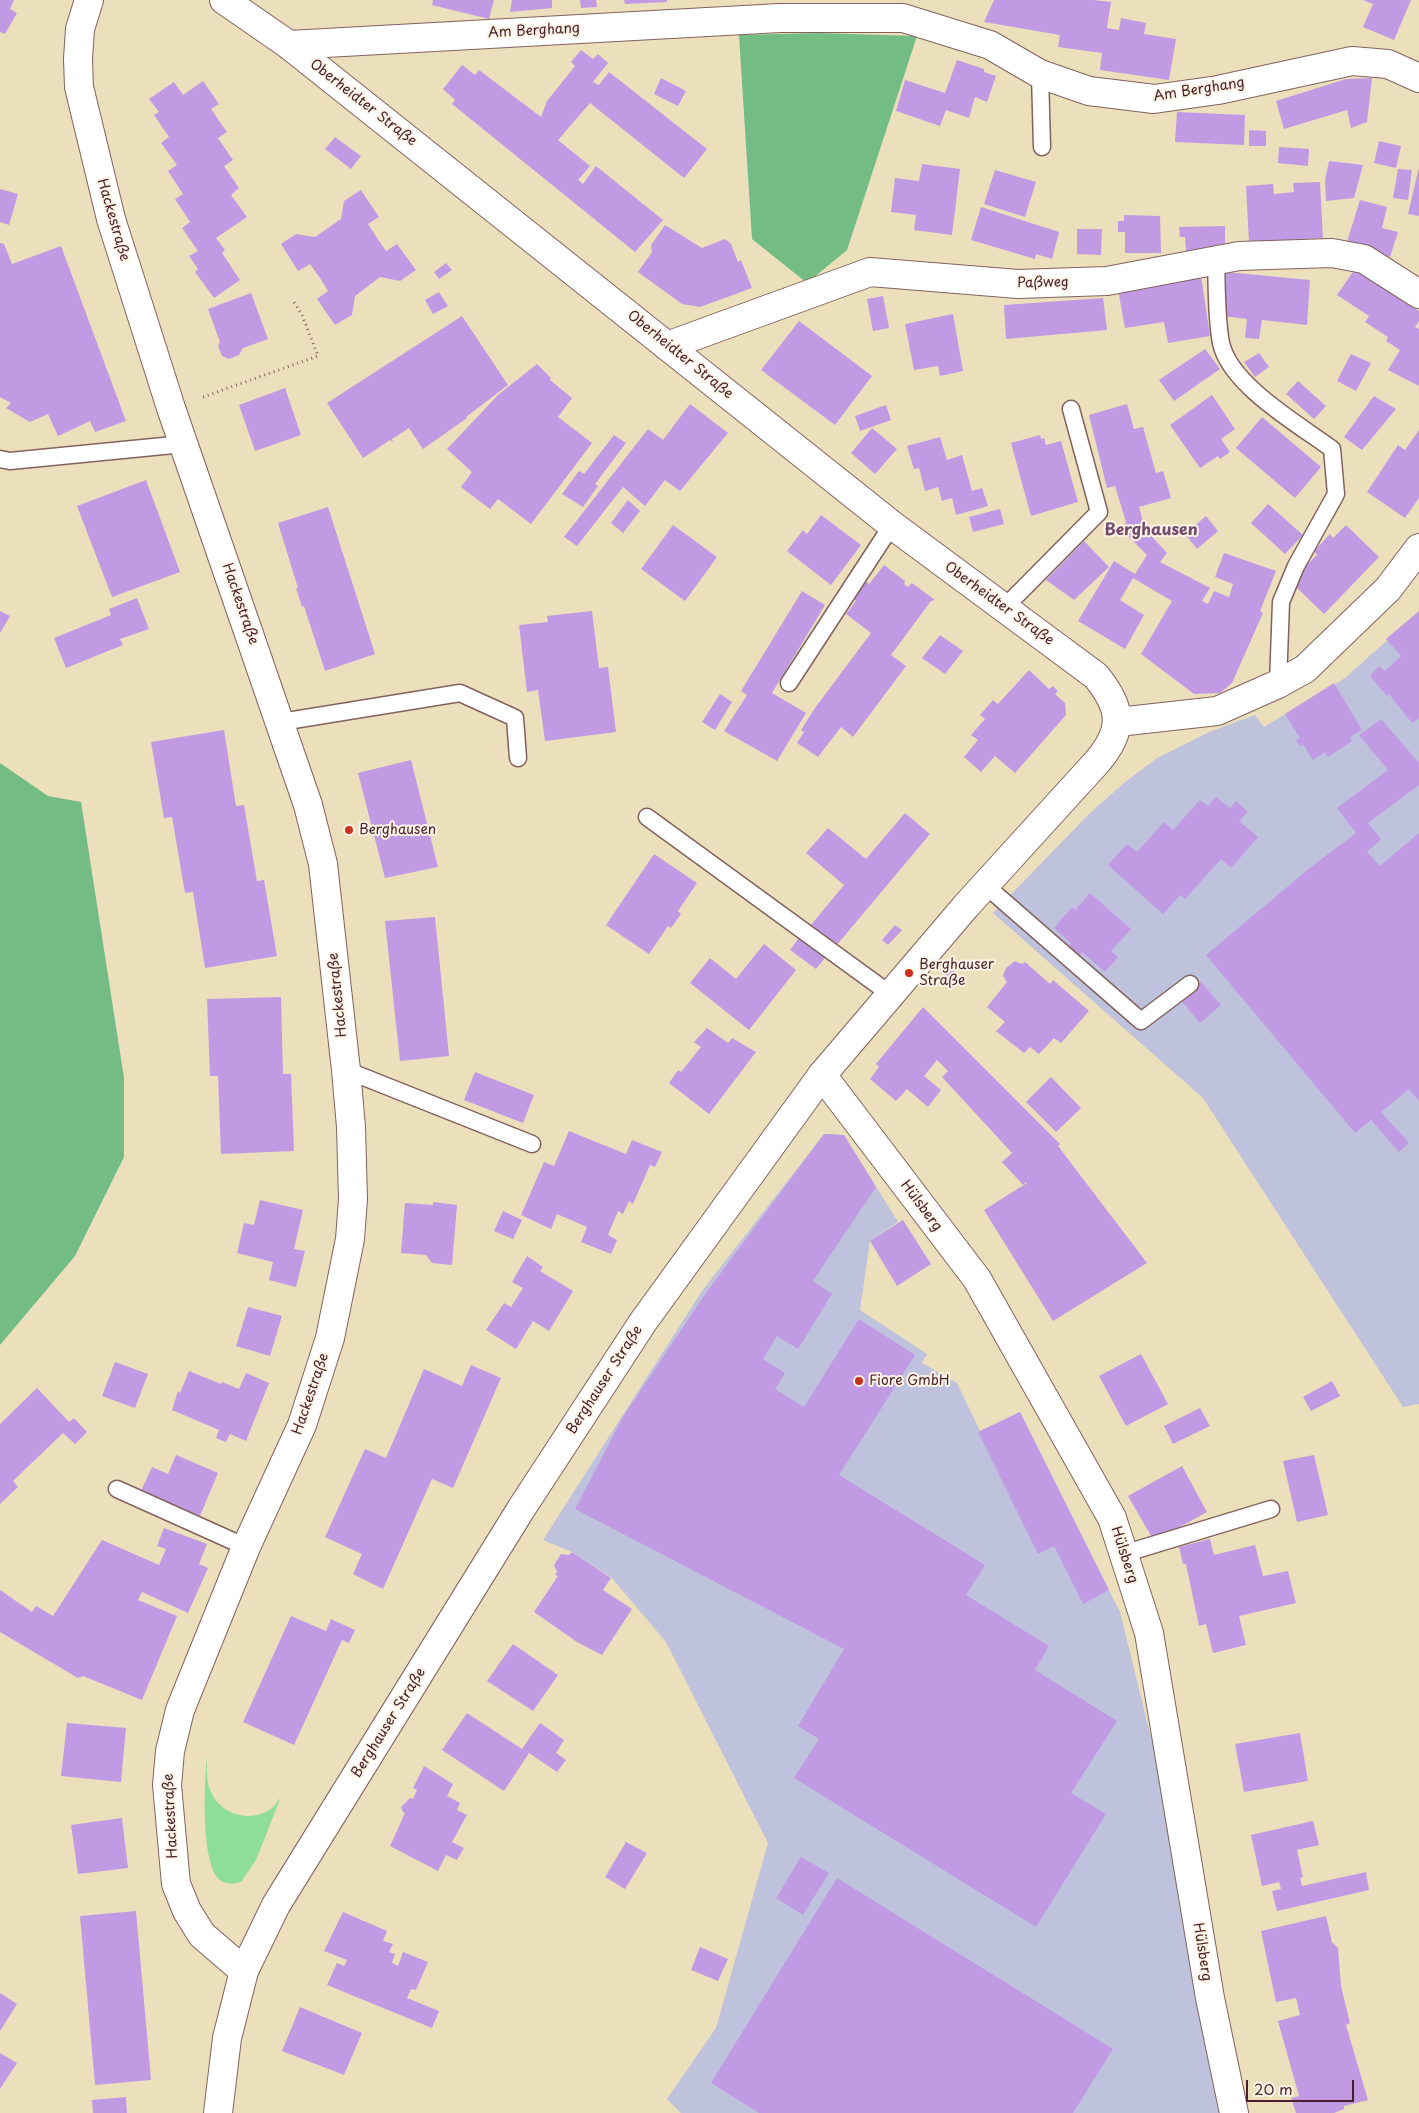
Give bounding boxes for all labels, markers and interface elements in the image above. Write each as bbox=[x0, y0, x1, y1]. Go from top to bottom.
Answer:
street label: Am Berghang bbox=[488, 20, 580, 42]
street label: Oberheidter Straße bbox=[306, 56, 420, 150]
street label: Am Berghang bbox=[1152, 75, 1246, 105]
street label: Hackestraße bbox=[93, 177, 133, 263]
street label: Paßweg bbox=[1017, 274, 1069, 292]
street label: Oberheidter Straße bbox=[624, 307, 736, 403]
district label: Berghausen bbox=[1104, 521, 1198, 541]
street label: Oberheidter Straße bbox=[941, 559, 1057, 649]
street label: Hackestraße bbox=[218, 561, 262, 647]
place label: Berghausen bbox=[359, 822, 436, 838]
marker: Berghausen bbox=[343, 824, 355, 836]
street label: Hackestraße bbox=[325, 952, 351, 1038]
place label: Berghauser Straße bbox=[919, 957, 994, 990]
marker: Berghauser Straße bbox=[903, 967, 915, 979]
street label: Hülsberg bbox=[897, 1177, 945, 1235]
street label: Berghauser Straße bbox=[564, 1322, 646, 1438]
street label: Hackestraße bbox=[289, 1351, 333, 1437]
place label: Fiore GmbH bbox=[869, 1373, 950, 1389]
marker: Fiore GmbH bbox=[853, 1375, 865, 1387]
street label: Hülsberg bbox=[1107, 1524, 1141, 1586]
street label: Berghauser Straße bbox=[348, 1665, 430, 1781]
street label: Hackestraße bbox=[160, 1773, 182, 1859]
street label: Hülsberg bbox=[1189, 1922, 1215, 1982]
scale bar bbox=[1249, 2070, 1356, 2102]
text: 20 m bbox=[1254, 2077, 1293, 2100]

